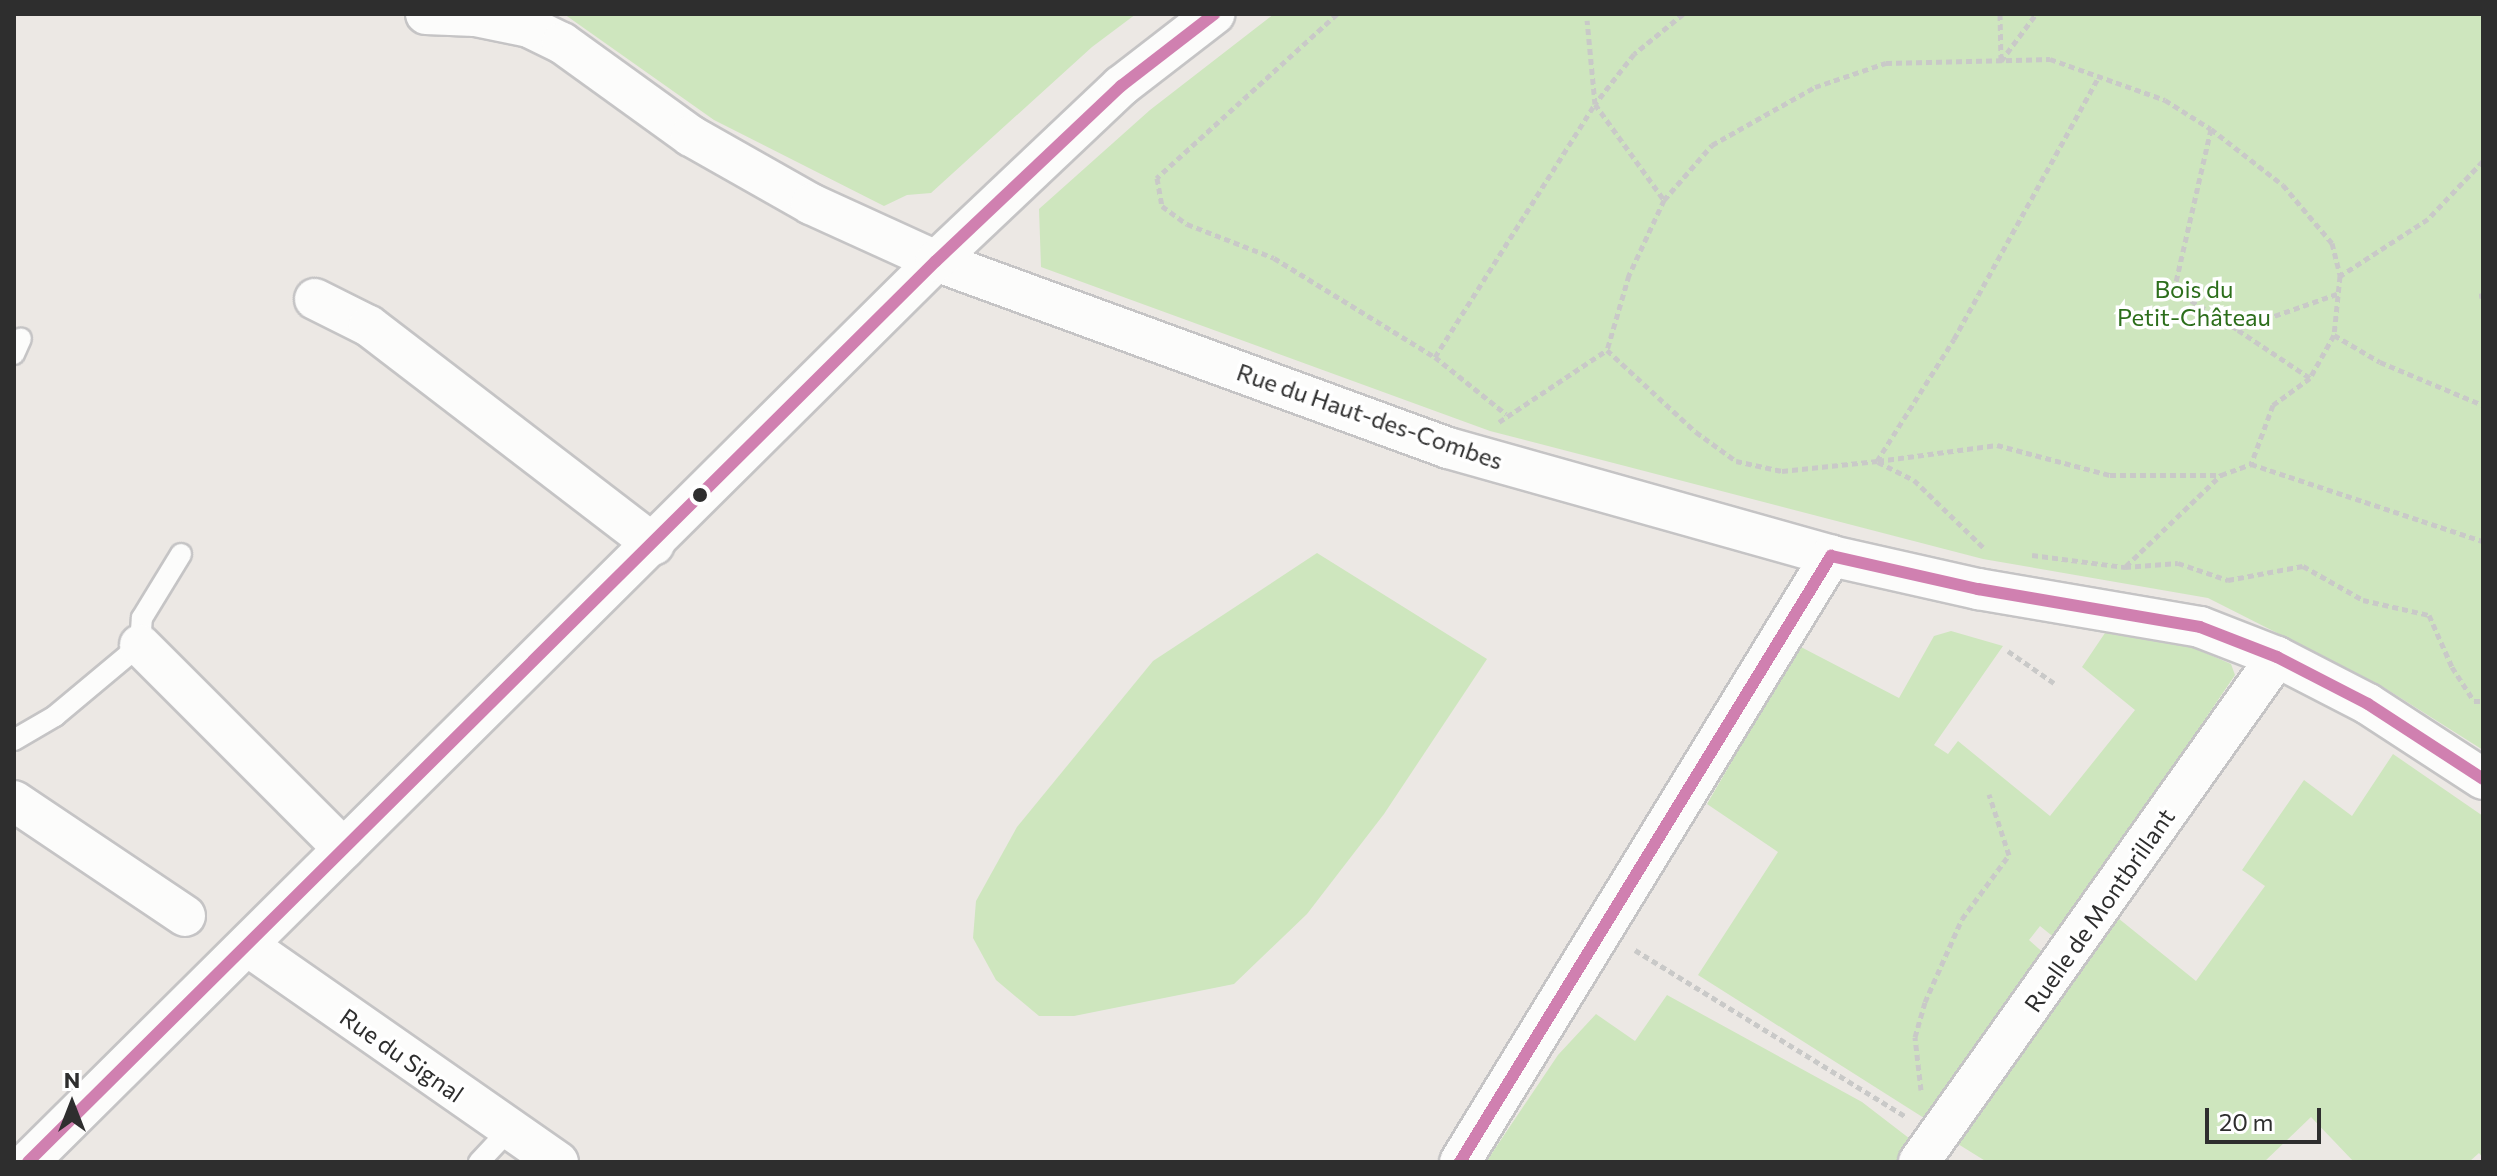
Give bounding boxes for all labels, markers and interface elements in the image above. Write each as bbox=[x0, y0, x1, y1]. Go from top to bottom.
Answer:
park label: Bois du Petit-Château bbox=[2117, 275, 2271, 331]
street label: Rue du Haut-des-Combes bbox=[1233, 357, 1507, 475]
unlabelled marker bbox=[692, 487, 708, 503]
street label: Ruelle de Montbrillant bbox=[2018, 803, 2180, 1017]
street label: Rue du Signal bbox=[335, 1002, 469, 1108]
north arrow bbox=[32, 1064, 112, 1144]
text: N bbox=[64, 1066, 80, 1093]
scale bar bbox=[2209, 1092, 2325, 1142]
text: 20 m bbox=[2219, 1107, 2273, 1136]

